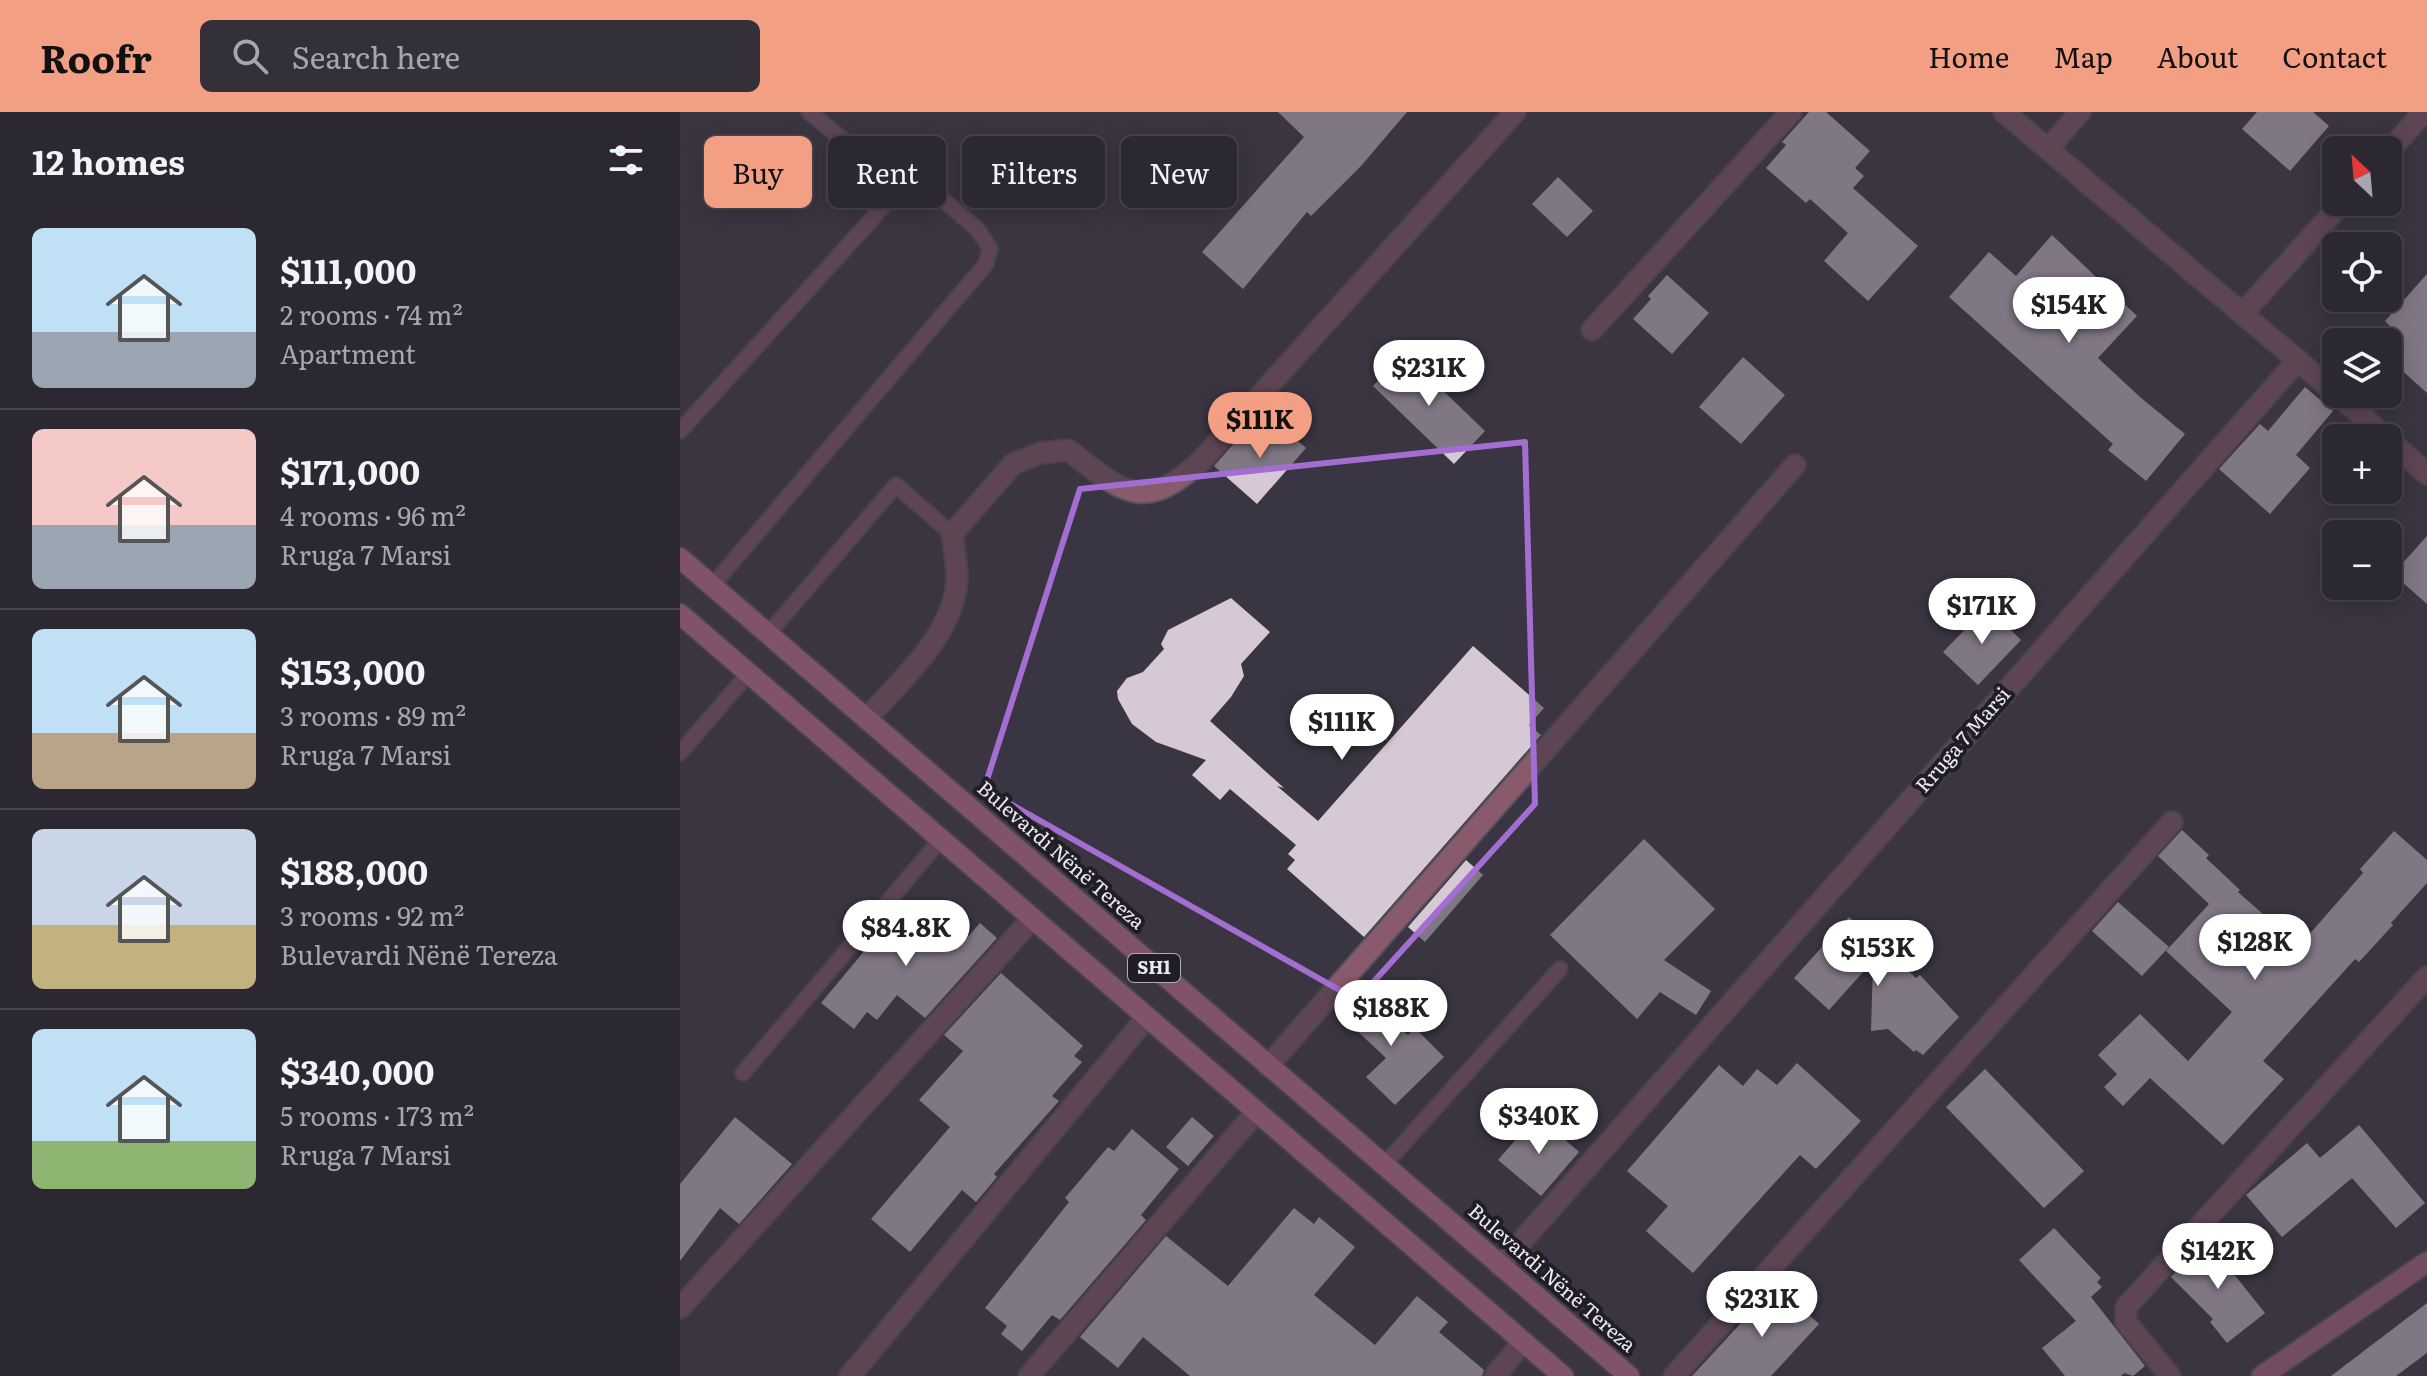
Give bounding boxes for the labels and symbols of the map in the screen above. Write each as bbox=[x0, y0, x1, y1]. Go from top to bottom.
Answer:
north arrow bbox=[2322, 136, 2402, 216]
pin: $154K bbox=[2013, 277, 2125, 345]
pin: $231K bbox=[1373, 340, 1485, 408]
pin: $111K bbox=[1204, 392, 1316, 460]
pin: $171K bbox=[1926, 578, 2038, 646]
street label: Rruga 7 Marsi bbox=[1907, 679, 2016, 798]
pin: $111K bbox=[1286, 694, 1398, 762]
street label: Bulevardi Nënë Tereza bbox=[972, 772, 1153, 935]
pin: $84.8K bbox=[841, 900, 971, 968]
pin: $128K bbox=[2199, 914, 2311, 982]
pin: $153K bbox=[1822, 920, 1934, 988]
road number: SH1 bbox=[1128, 954, 1180, 982]
pin: $188K bbox=[1335, 980, 1447, 1048]
pin: $340K bbox=[1483, 1088, 1595, 1156]
street label: Bulevardi Nënë Tereza bbox=[1463, 1195, 1644, 1358]
pin: $142K bbox=[2162, 1223, 2274, 1291]
pin: $231K bbox=[1706, 1271, 1818, 1339]

